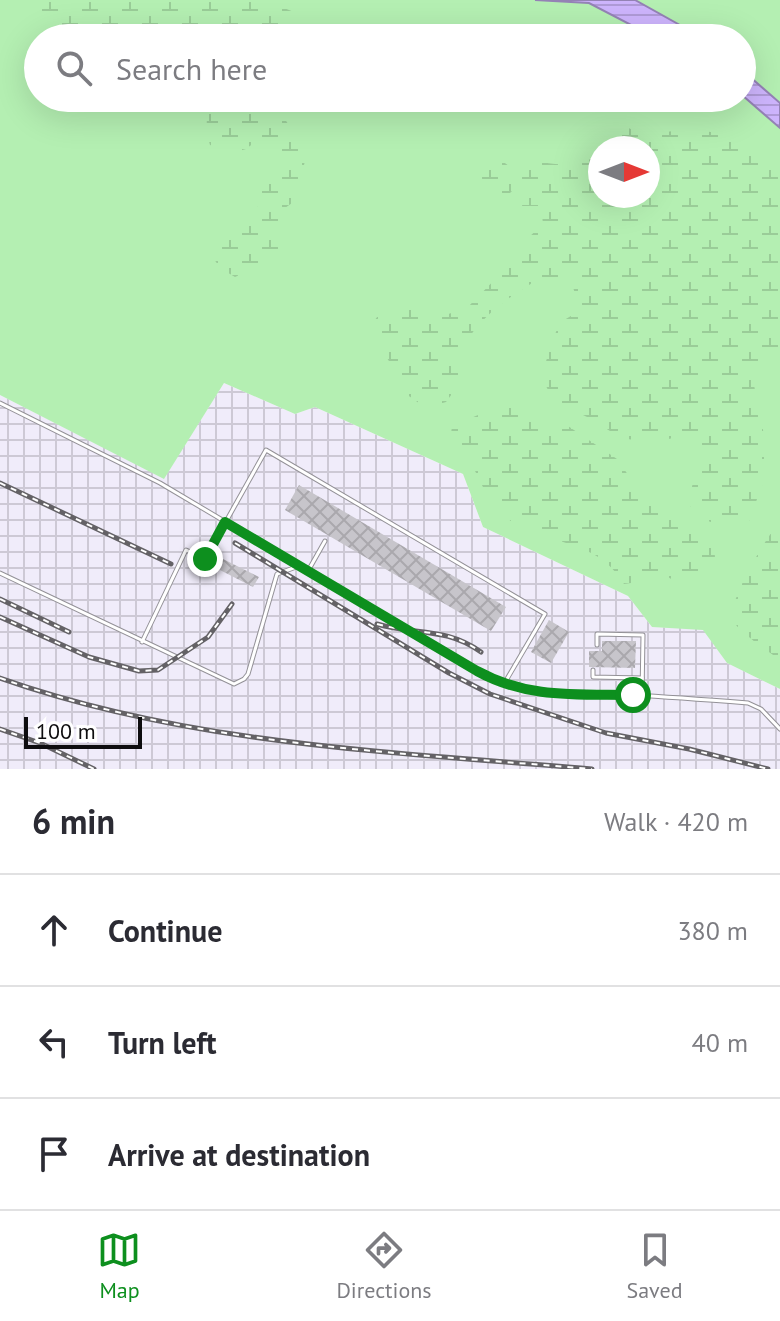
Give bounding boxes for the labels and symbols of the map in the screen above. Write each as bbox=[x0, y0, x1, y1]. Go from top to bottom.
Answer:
north arrow bbox=[588, 136, 660, 208]
route end bbox=[187, 541, 223, 577]
route start bbox=[615, 677, 651, 713]
scale bar bbox=[24, 713, 142, 749]

